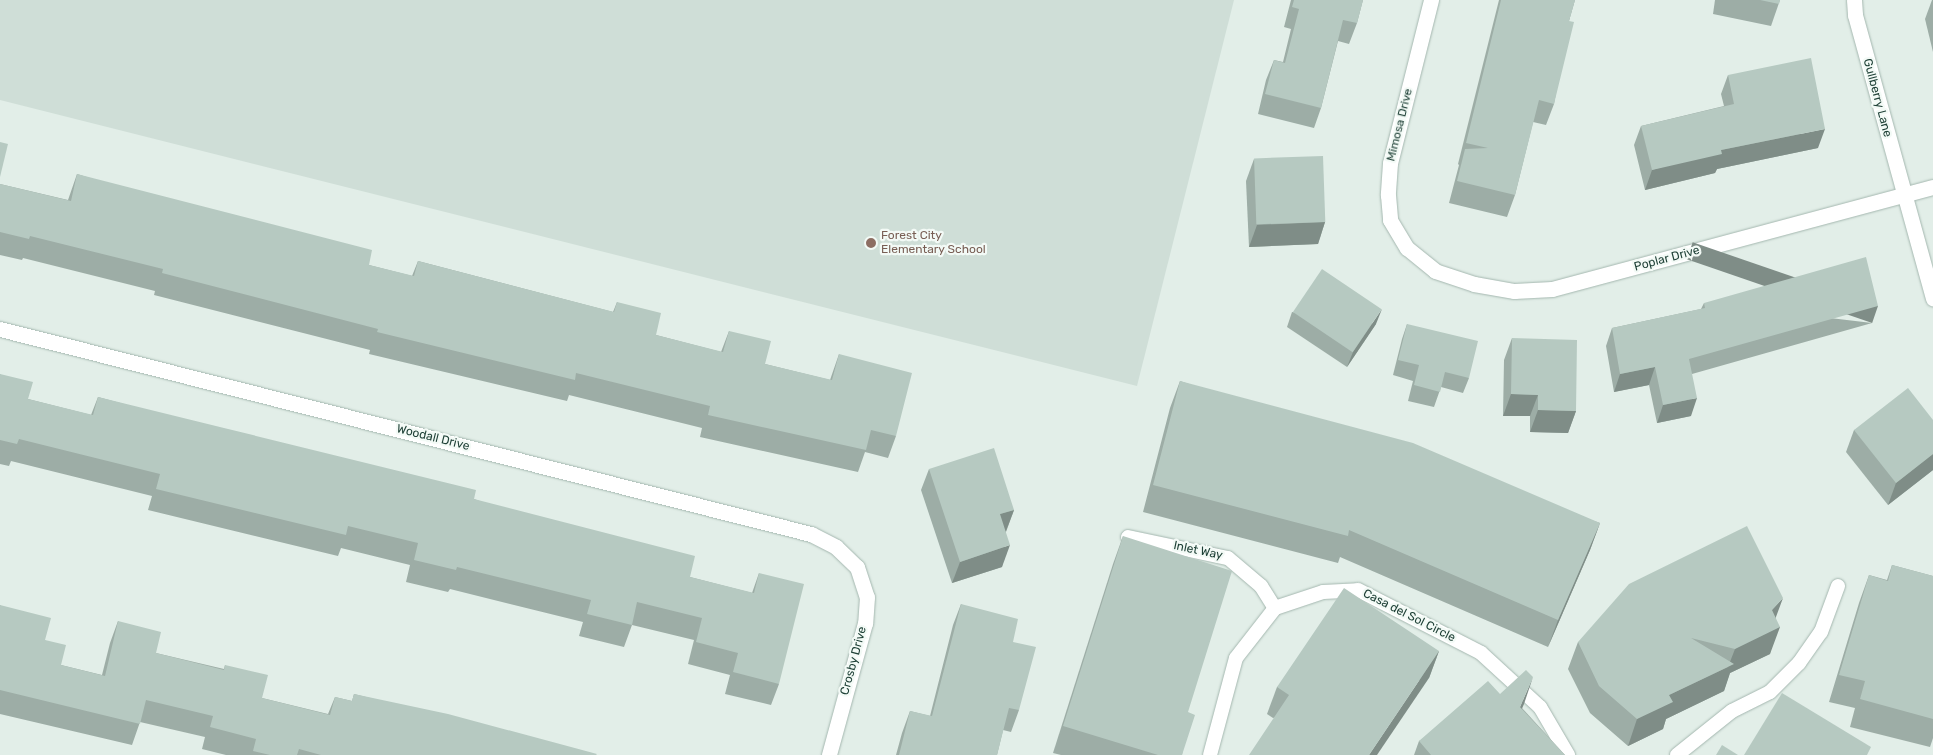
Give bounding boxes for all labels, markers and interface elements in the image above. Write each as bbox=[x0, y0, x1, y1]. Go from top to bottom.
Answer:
street label: Gullberry Lane bbox=[1860, 57, 1894, 139]
street label: Mimosa Drive bbox=[1384, 87, 1416, 163]
place label: Forest City Elementary School bbox=[881, 229, 986, 257]
marker: Forest City Elementary School bbox=[865, 237, 877, 249]
street label: Poplar Drive bbox=[1632, 243, 1702, 275]
street label: Woodall Drive bbox=[395, 422, 471, 454]
street label: Inlet Way bbox=[1172, 539, 1224, 563]
street label: Casa del Sol Circle bbox=[1360, 586, 1458, 646]
street label: Crosby Drive bbox=[838, 625, 870, 697]

